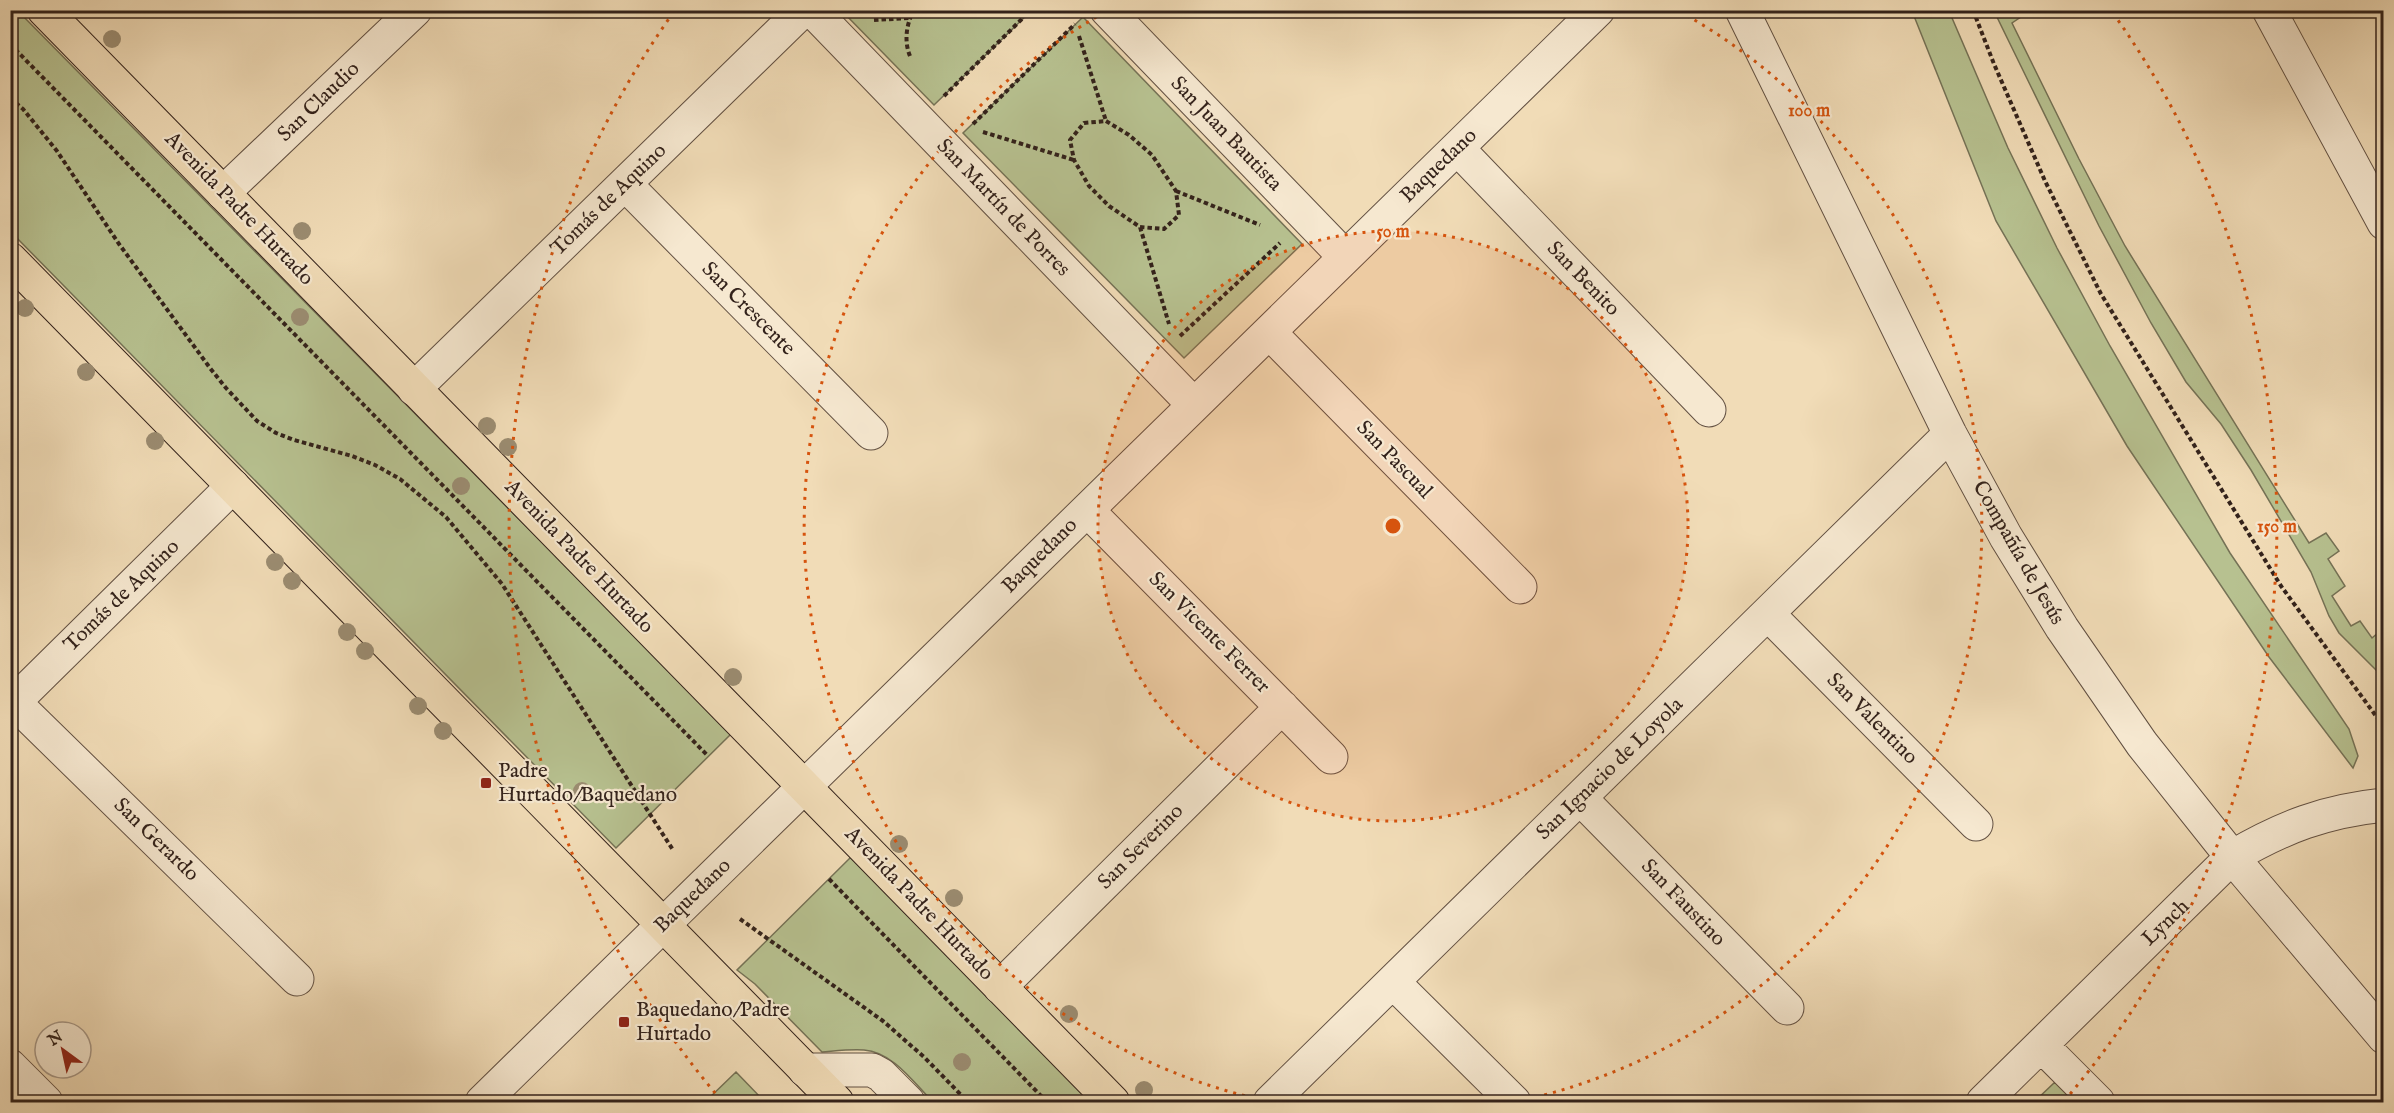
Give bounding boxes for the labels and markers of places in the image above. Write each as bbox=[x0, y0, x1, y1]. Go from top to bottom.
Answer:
centre of rings bbox=[1383, 516, 1403, 536]
place label: Padre Hurtado/Baquedano bbox=[498, 758, 677, 809]
marker: Padre Hurtado/Baquedano bbox=[479, 776, 493, 790]
place label: Baquedano/Padre Hurtado bbox=[636, 997, 790, 1048]
marker: Baquedano/Padre Hurtado bbox=[617, 1015, 631, 1029]

